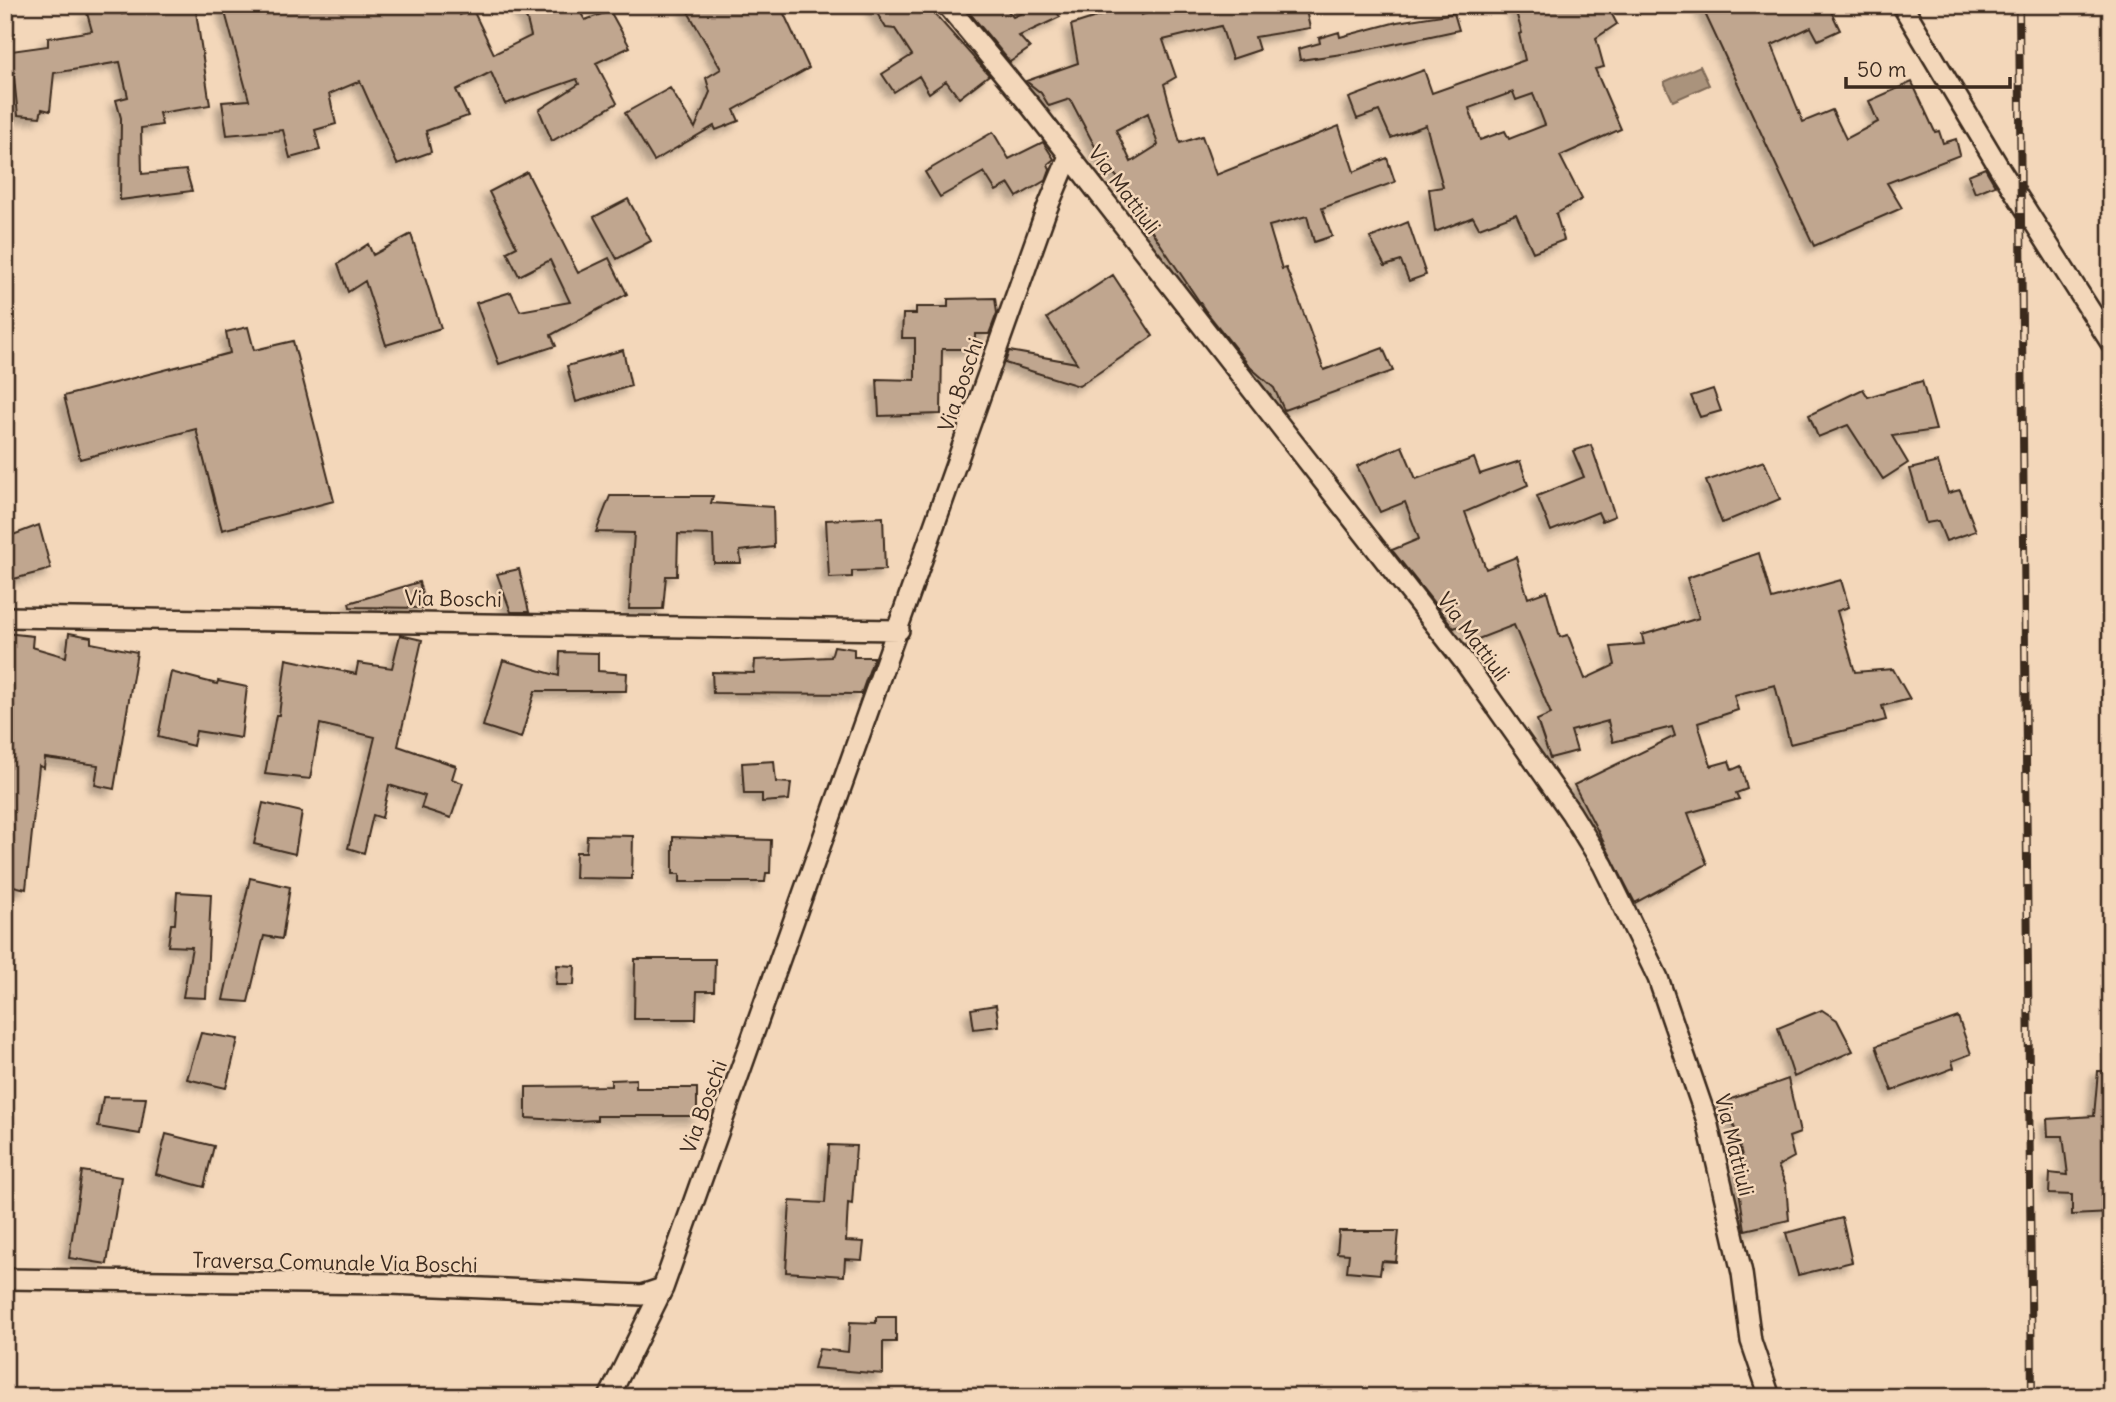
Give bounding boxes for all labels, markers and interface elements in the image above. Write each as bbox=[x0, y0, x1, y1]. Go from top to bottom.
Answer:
scale bar bbox=[1846, 46, 2011, 90]
text: 50 m bbox=[1857, 56, 1906, 83]
street label: Via Mattiuli bbox=[1082, 140, 1167, 239]
street label: Via Boschi bbox=[932, 334, 989, 435]
street label: Via Boschi bbox=[404, 584, 502, 613]
street label: Via Mattiuli bbox=[1431, 587, 1516, 686]
street label: Via Boschi bbox=[674, 1056, 733, 1157]
street label: Via Mattiuli bbox=[1709, 1091, 1760, 1199]
street label: Traversa Comunale Via Boschi bbox=[192, 1247, 478, 1278]

